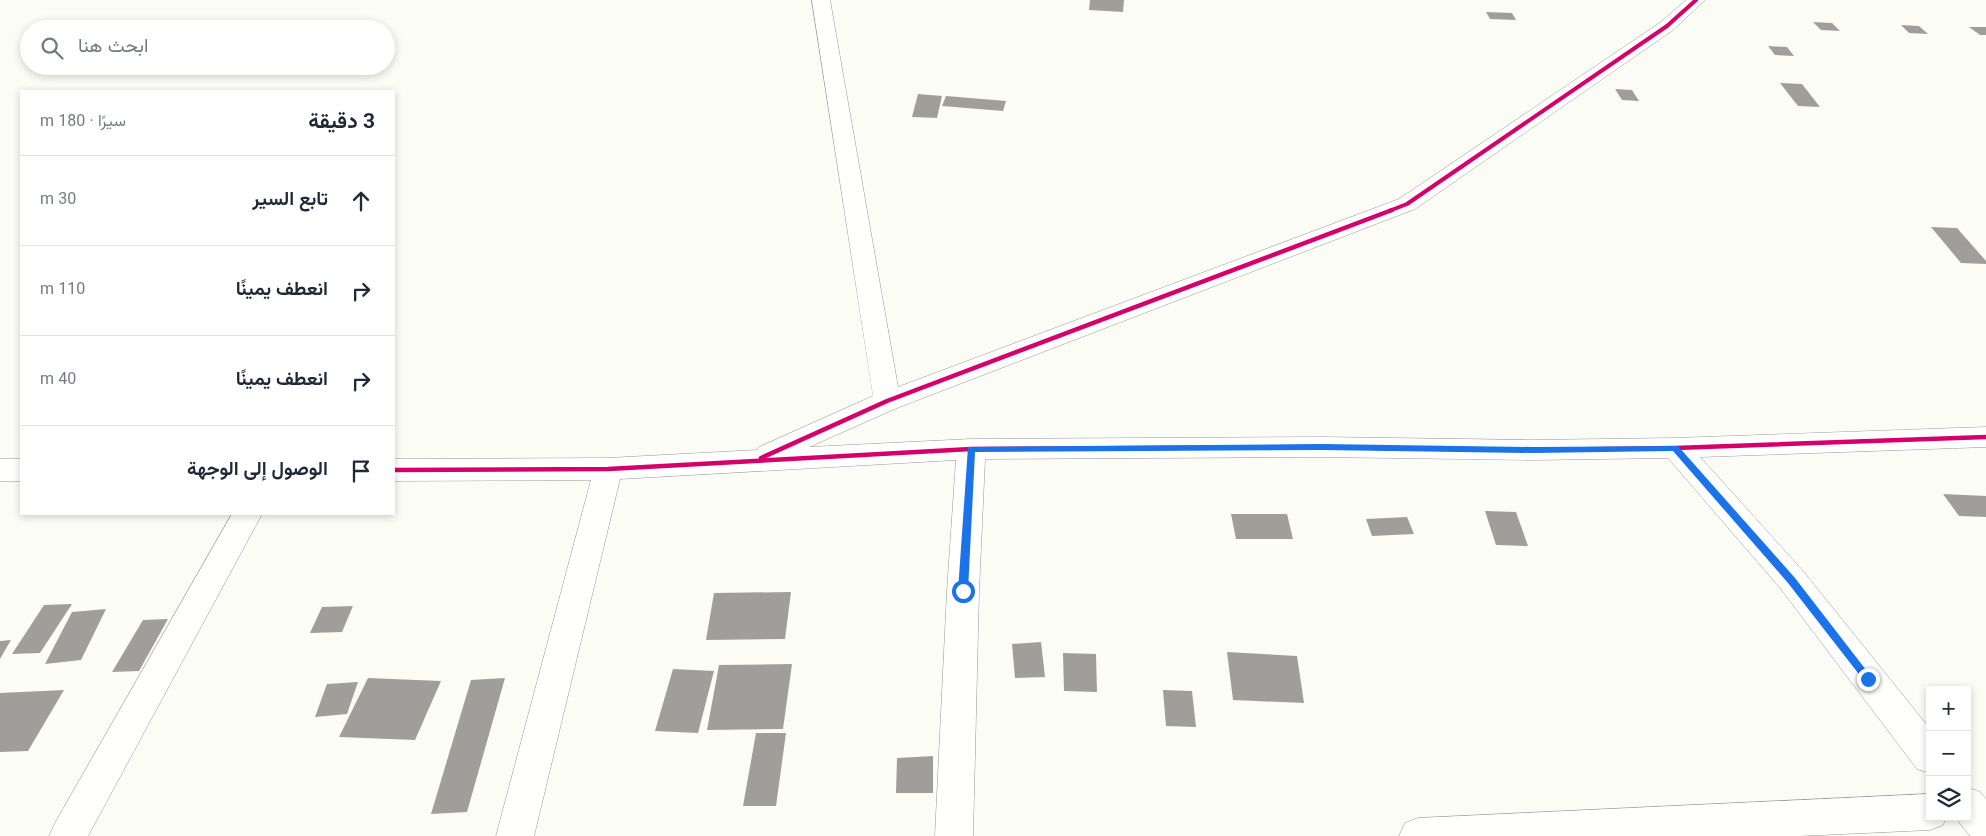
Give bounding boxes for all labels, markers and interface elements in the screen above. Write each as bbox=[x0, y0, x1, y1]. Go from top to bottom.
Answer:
search box bbox=[20, 20, 395, 75]
text: ابحث هنا bbox=[78, 33, 148, 62]
icon: search bbox=[38, 34, 66, 62]
text: 3 دقيقة bbox=[308, 106, 375, 139]
text: سيرًا · 180 m bbox=[40, 110, 126, 135]
text: تابع السير bbox=[252, 186, 328, 215]
icon: ahead bbox=[347, 187, 375, 215]
text: 30 m bbox=[40, 188, 76, 213]
text: انعطف يمينًا bbox=[236, 276, 328, 305]
icon: right bbox=[347, 277, 375, 305]
text: 110 m bbox=[40, 278, 85, 303]
text: انعطف يمينًا bbox=[236, 366, 328, 395]
icon: right bbox=[347, 367, 375, 395]
text: 40 m bbox=[40, 368, 76, 393]
text: الوصول إلى الوجهة bbox=[187, 456, 328, 485]
icon: arrive bbox=[347, 457, 375, 485]
route start bbox=[952, 580, 975, 603]
route end bbox=[1857, 668, 1880, 691]
map controls bbox=[1926, 686, 1971, 821]
button: + bbox=[1926, 686, 1971, 731]
button: − bbox=[1926, 731, 1971, 776]
button: layers bbox=[1926, 776, 1971, 821]

